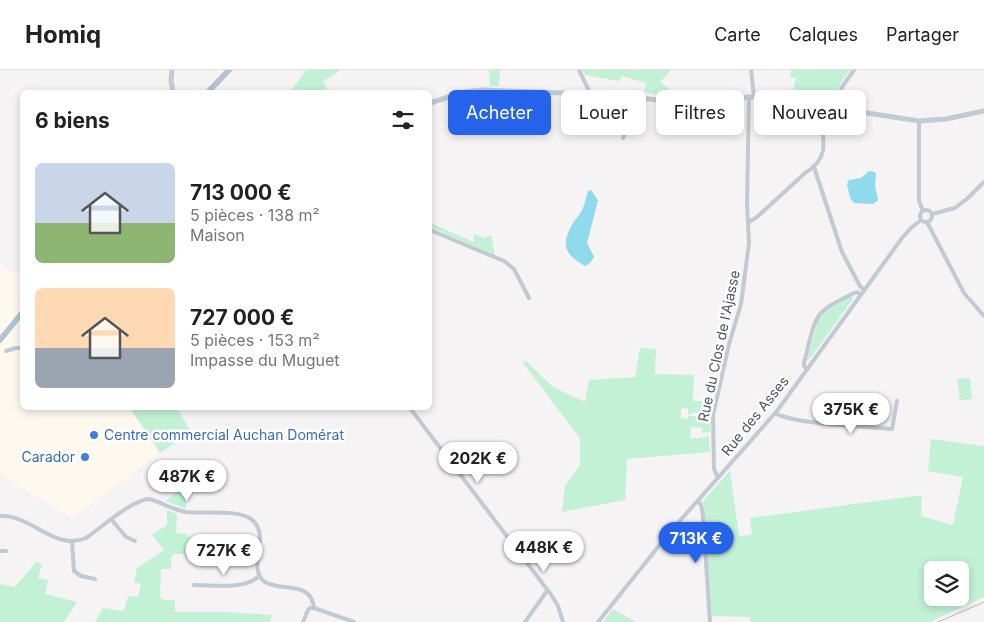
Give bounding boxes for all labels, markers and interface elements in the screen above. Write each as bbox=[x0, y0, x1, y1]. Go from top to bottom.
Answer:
text: Homiq bbox=[25, 20, 101, 49]
text: Carte bbox=[714, 24, 761, 45]
text: Calques bbox=[789, 24, 858, 45]
text: Partager bbox=[886, 24, 959, 45]
chip: Acheter bbox=[448, 90, 551, 135]
chip: Louer bbox=[561, 90, 646, 135]
chip: Filtres bbox=[656, 90, 744, 135]
chip: Nouveau bbox=[754, 90, 866, 135]
icon: filters bbox=[389, 106, 417, 134]
text: 6 biens bbox=[35, 108, 110, 133]
text: 713 000 € bbox=[190, 180, 292, 205]
icon: home bbox=[75, 183, 135, 243]
text: 5 pièces · 138 m² bbox=[190, 205, 320, 225]
text: Maison bbox=[190, 225, 245, 245]
street label: Rue du Clos de l'Ajasse bbox=[694, 269, 743, 423]
text: 727 000 € bbox=[190, 305, 294, 330]
icon: home bbox=[75, 308, 135, 368]
text: 5 pièces · 153 m² bbox=[190, 330, 319, 350]
text: Impasse du Muguet bbox=[190, 350, 339, 370]
street label: Rue des Asses bbox=[717, 372, 792, 459]
pin: 375K € bbox=[810, 392, 892, 435]
text: 375K € bbox=[823, 399, 879, 419]
place label: Centre commercial Auchan Domérat bbox=[104, 426, 344, 443]
marker: Centre commercial Auchan Domérat bbox=[88, 429, 100, 441]
pin: 202K € bbox=[437, 442, 519, 484]
place label: Carador bbox=[22, 448, 75, 465]
text: 202K € bbox=[449, 448, 507, 468]
marker: Carador bbox=[79, 451, 91, 463]
pin: 487K € bbox=[146, 460, 228, 502]
text: 487K € bbox=[159, 466, 215, 486]
pin: 713K € bbox=[655, 522, 737, 564]
text: 713K € bbox=[670, 528, 722, 548]
pin: 448K € bbox=[503, 530, 585, 573]
pin: 727K € bbox=[183, 534, 265, 576]
text: 448K € bbox=[515, 537, 573, 557]
text: 727K € bbox=[197, 540, 251, 560]
map controls bbox=[924, 561, 969, 606]
button: layers bbox=[924, 561, 969, 606]

